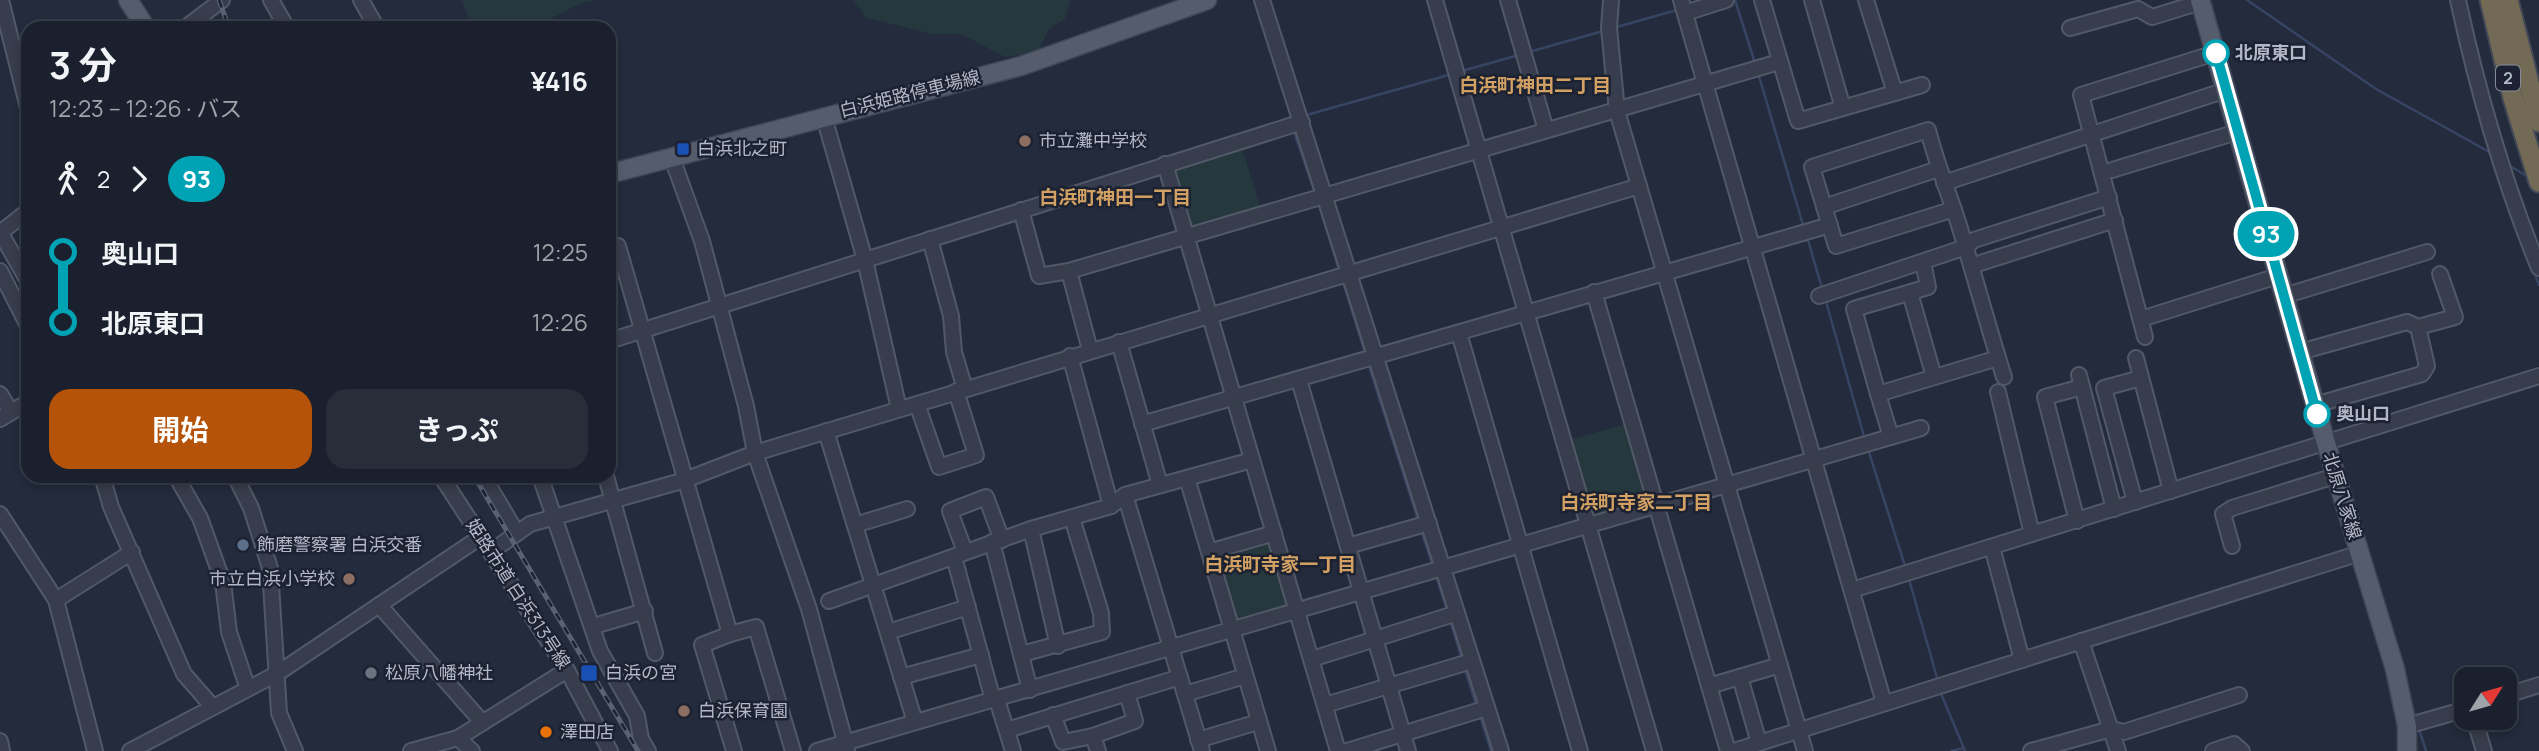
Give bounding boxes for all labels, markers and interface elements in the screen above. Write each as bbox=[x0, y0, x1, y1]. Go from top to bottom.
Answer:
text: 3 分 bbox=[49, 38, 117, 90]
marker: 北原東口 bbox=[2203, 40, 2229, 66]
place label: 北原東口 bbox=[2235, 40, 2307, 64]
text: ¥416 bbox=[531, 63, 588, 99]
street label: 白浜姫路停車場線 bbox=[837, 64, 983, 122]
road number: 2 bbox=[2496, 66, 2520, 90]
district label: 白浜町神田二丁目 bbox=[1459, 72, 1611, 98]
text: 12:23 – 12:26 · バス bbox=[49, 92, 242, 124]
place label: 市立灘中学校 bbox=[1039, 128, 1147, 152]
marker: 市立灘中学校 bbox=[1017, 133, 1033, 149]
place label: 白浜北之町 bbox=[697, 136, 787, 160]
marker: 白浜北之町 bbox=[675, 141, 691, 157]
icon: walk bbox=[49, 160, 87, 198]
icon: forward bbox=[120, 160, 158, 198]
text: 93 bbox=[182, 162, 211, 195]
text: 2 bbox=[97, 163, 110, 195]
district label: 白浜町神田一丁目 bbox=[1039, 184, 1191, 210]
line badge: 93 bbox=[2234, 211, 2298, 257]
text: 93 bbox=[2252, 217, 2280, 250]
text: 奥山口 bbox=[101, 235, 179, 271]
text: 12:25 bbox=[533, 236, 588, 268]
text: 北原東口 bbox=[101, 305, 205, 341]
text: 12:26 bbox=[532, 306, 588, 338]
button: 開始 bbox=[49, 389, 312, 469]
button: きっぷ bbox=[326, 389, 588, 469]
marker: 奥山口 bbox=[2304, 401, 2330, 427]
place label: 奥山口 bbox=[2336, 401, 2390, 425]
street label: 北原八家線 bbox=[2318, 449, 2368, 542]
district label: 白浜町寺家二丁目 bbox=[1560, 489, 1712, 515]
street label: 姫路市道 白浜313号線 bbox=[461, 514, 576, 673]
place label: 飾磨警察署 白浜交番 bbox=[257, 532, 423, 556]
marker: 飾磨警察署 白浜交番 bbox=[235, 537, 251, 553]
district label: 白浜町寺家一丁目 bbox=[1204, 551, 1356, 577]
place label: 市立白浜小学校 bbox=[209, 566, 335, 590]
marker: 市立白浜小学校 bbox=[341, 571, 357, 587]
place label: 松原八幡神社 bbox=[385, 660, 493, 684]
place label: 白浜の宮 bbox=[605, 660, 677, 684]
marker: 白浜の宮 bbox=[579, 663, 599, 683]
marker: 松原八幡神社 bbox=[363, 665, 379, 681]
north arrow bbox=[2454, 667, 2516, 730]
map controls bbox=[2454, 667, 2517, 730]
place label: 白浜保育園 bbox=[698, 698, 788, 722]
marker: 白浜保育園 bbox=[676, 703, 692, 719]
place label: 澤田店 bbox=[560, 719, 614, 743]
marker: 澤田店 bbox=[538, 724, 554, 740]

